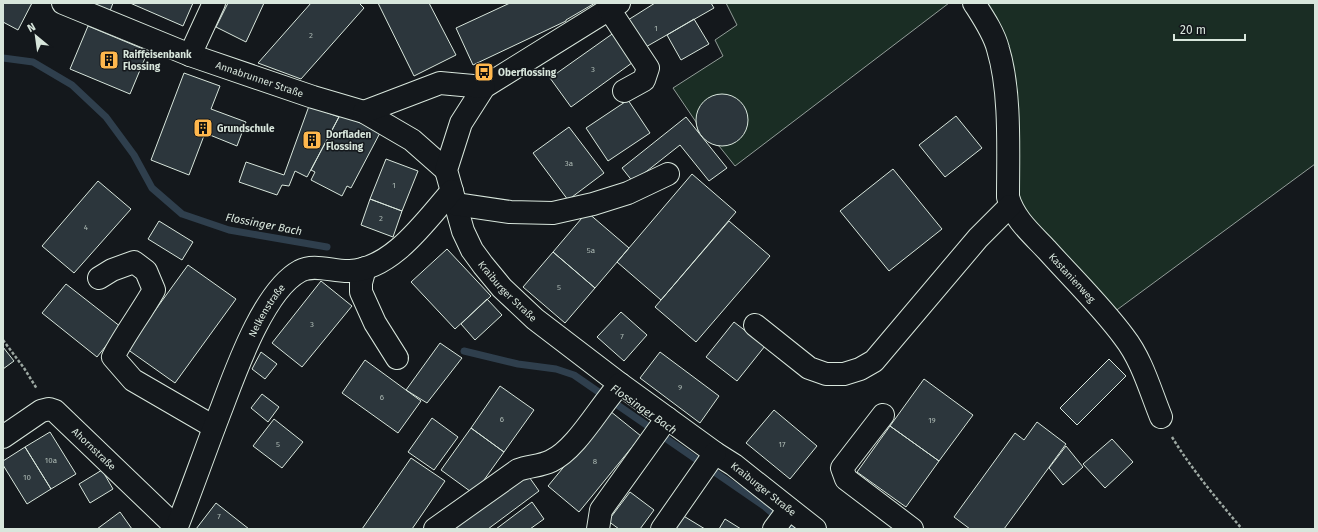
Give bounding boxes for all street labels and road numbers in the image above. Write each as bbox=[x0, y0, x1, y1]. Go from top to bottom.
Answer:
street label: Annabrunner Straße bbox=[214, 59, 305, 100]
street label: Kastanienweg bbox=[1046, 251, 1098, 306]
street label: Kraiburger Straße bbox=[475, 259, 539, 325]
street label: Nelkenstraße bbox=[246, 282, 288, 339]
street label: Ahornstraße bbox=[69, 426, 118, 473]
street label: Kraiburger Straße bbox=[728, 460, 798, 519]

